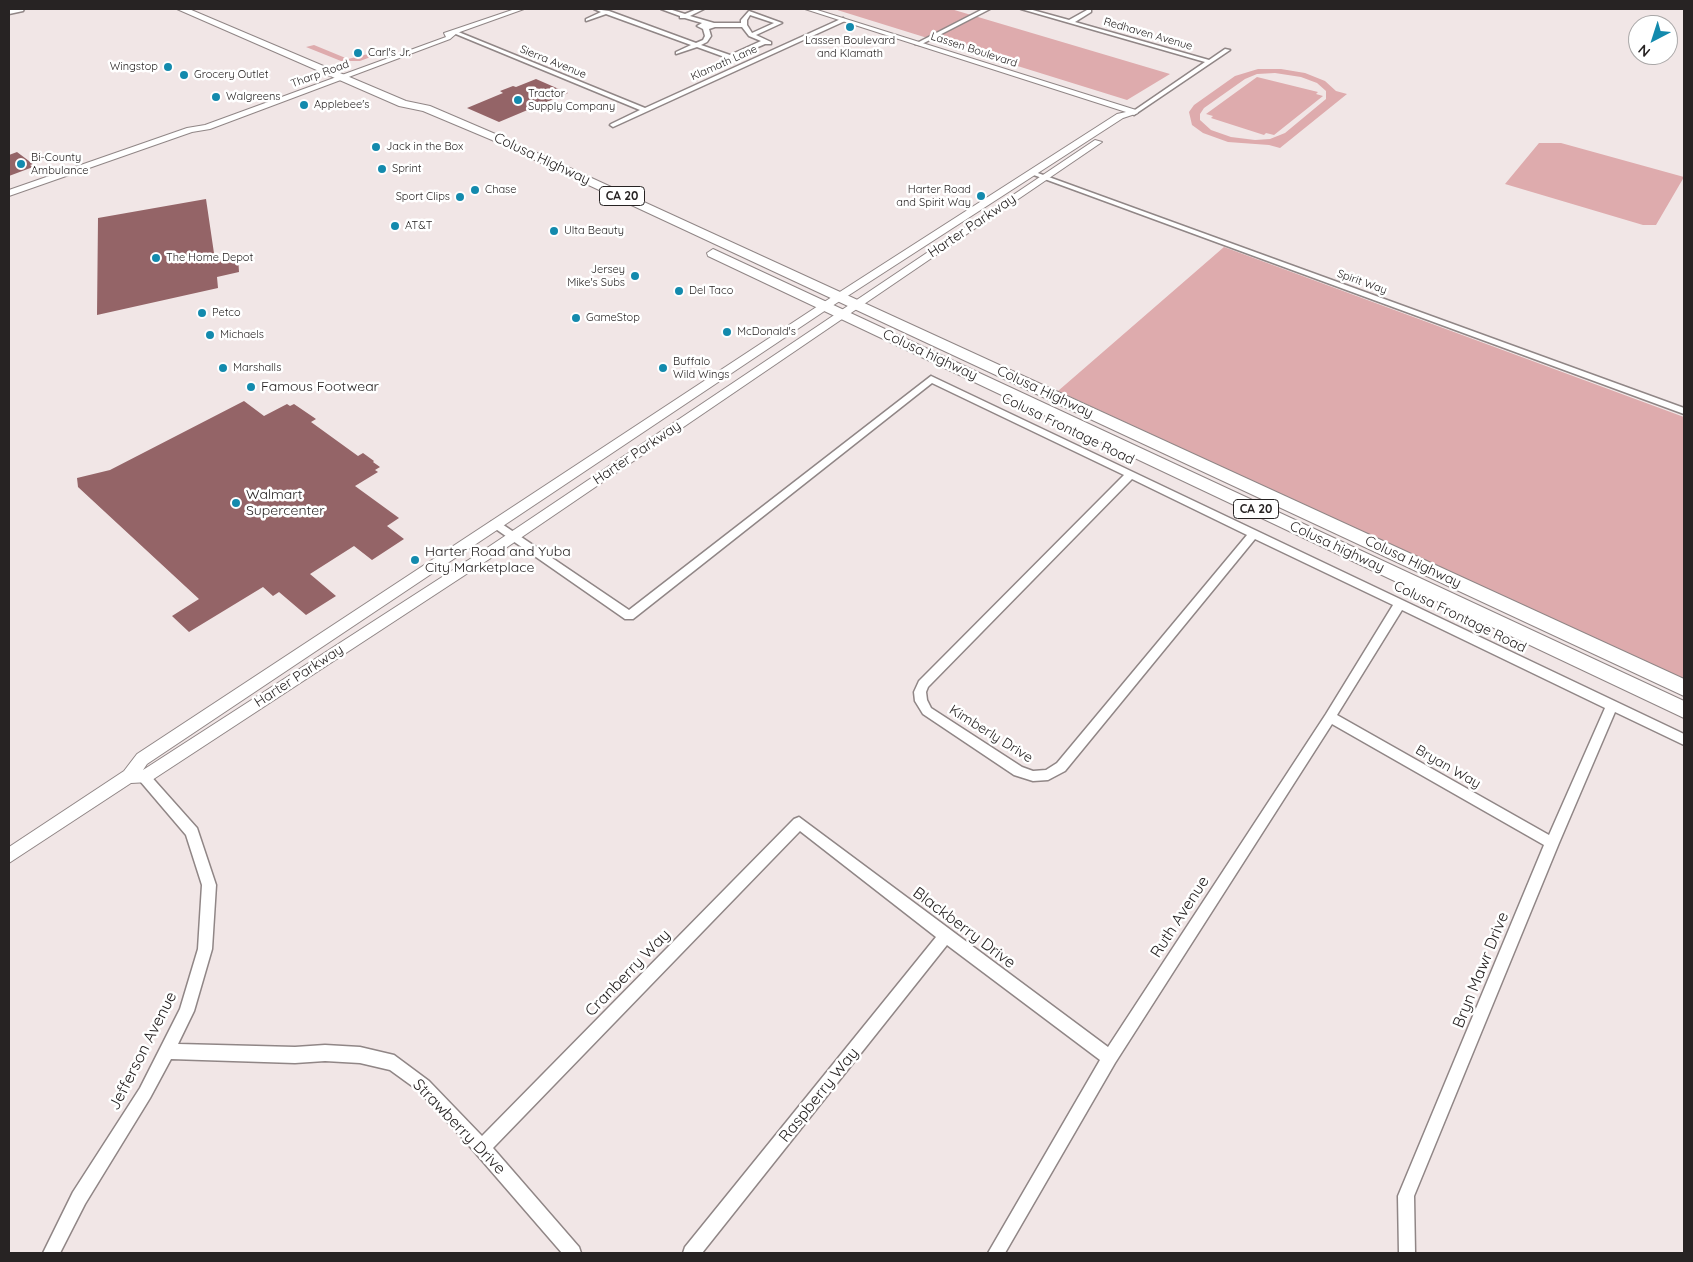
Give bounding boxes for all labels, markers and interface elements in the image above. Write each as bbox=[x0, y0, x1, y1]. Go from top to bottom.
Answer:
street label: Redhaven Avenue bbox=[1102, 15, 1194, 53]
north arrow bbox=[1628, 15, 1678, 65]
marker: Lassen Boulevard and Klamath bbox=[844, 21, 856, 33]
street label: Lassen Boulevard bbox=[929, 30, 1019, 70]
place label: Lassen Boulevard and Klamath bbox=[805, 34, 895, 60]
text: N bbox=[1634, 41, 1654, 61]
street label: Klamath Lane bbox=[689, 42, 759, 84]
street label: Sierra Avenue bbox=[518, 43, 588, 81]
place label: Carl's Jr. bbox=[368, 46, 410, 60]
marker: Carl's Jr. bbox=[352, 47, 364, 59]
street label: Tharp Road bbox=[289, 57, 351, 91]
place label: Wingstop bbox=[110, 60, 158, 74]
marker: Wingstop bbox=[162, 61, 174, 73]
place label: Grocery Outlet bbox=[194, 68, 268, 82]
marker: Grocery Outlet bbox=[178, 69, 190, 81]
place label: Tractor Supply Company bbox=[528, 87, 615, 113]
place label: Walgreens bbox=[226, 90, 280, 104]
marker: Walgreens bbox=[210, 91, 222, 103]
marker: Tractor Supply Company bbox=[512, 94, 524, 106]
place label: Applebee's bbox=[314, 98, 369, 112]
marker: Applebee's bbox=[298, 99, 310, 111]
street label: Colusa Highway bbox=[491, 129, 593, 189]
place label: Jack in the Box bbox=[386, 140, 463, 154]
marker: Jack in the Box bbox=[370, 141, 382, 153]
place label: Bi-County Ambulance bbox=[31, 151, 89, 177]
marker: Bi-County Ambulance bbox=[15, 158, 27, 170]
place label: Sprint bbox=[392, 162, 422, 176]
marker: Sprint bbox=[376, 163, 388, 175]
place label: Chase bbox=[485, 183, 516, 197]
place label: Harter Road and Spirit Way bbox=[896, 183, 971, 209]
marker: Chase bbox=[469, 184, 481, 196]
road number: CA 20 bbox=[600, 187, 644, 206]
place label: Sport Clips bbox=[396, 190, 450, 204]
street label: Harter Parkway bbox=[925, 190, 1019, 262]
marker: Harter Road and Spirit Way bbox=[975, 190, 987, 202]
marker: Sport Clips bbox=[454, 191, 466, 203]
place label: AT&T bbox=[405, 219, 432, 233]
marker: AT&T bbox=[389, 220, 401, 232]
place label: Ulta Beauty bbox=[564, 224, 624, 238]
marker: Ulta Beauty bbox=[548, 225, 560, 237]
place label: The Home Depot bbox=[166, 251, 253, 265]
marker: The Home Depot bbox=[150, 252, 162, 264]
place label: Jersey Mike's Subs bbox=[567, 263, 625, 289]
street label: Spirit Way bbox=[1335, 267, 1389, 297]
marker: Jersey Mike's Subs bbox=[629, 270, 641, 282]
place label: Del Taco bbox=[689, 284, 733, 298]
marker: Del Taco bbox=[673, 285, 685, 297]
place label: Petco bbox=[212, 306, 241, 320]
marker: Petco bbox=[196, 307, 208, 319]
place label: GameStop bbox=[586, 311, 640, 325]
marker: GameStop bbox=[570, 312, 582, 324]
place label: McDonald's bbox=[737, 325, 796, 339]
marker: McDonald's bbox=[721, 326, 733, 338]
street label: Colusa highway bbox=[880, 326, 980, 384]
place label: Michaels bbox=[220, 328, 264, 342]
marker: Michaels bbox=[204, 329, 216, 341]
place label: Buffalo Wild Wings bbox=[673, 355, 729, 381]
place label: Marshalls bbox=[233, 361, 281, 375]
marker: Marshalls bbox=[217, 362, 229, 374]
marker: Buffalo Wild Wings bbox=[657, 362, 669, 374]
street label: Colusa Highway bbox=[994, 362, 1096, 422]
place label: Famous Footwear bbox=[261, 379, 379, 395]
marker: Famous Footwear bbox=[245, 381, 257, 393]
street label: Colusa Frontage Road bbox=[999, 390, 1137, 468]
street label: Harter Parkway bbox=[590, 417, 684, 489]
place label: Walmart Supercenter bbox=[246, 487, 325, 520]
marker: Walmart Supercenter bbox=[230, 497, 242, 509]
road number: CA 20 bbox=[1234, 499, 1278, 518]
street label: Colusa highway bbox=[1287, 518, 1387, 576]
street label: Colusa Highway bbox=[1362, 532, 1464, 592]
place label: Harter Road and Yuba City Marketplace bbox=[425, 544, 571, 576]
marker: Harter Road and Yuba City Marketplace bbox=[409, 554, 421, 566]
street label: Colusa Frontage Road bbox=[1391, 578, 1529, 656]
street label: Harter Parkway bbox=[251, 641, 347, 711]
street label: Kimberly Drive bbox=[946, 702, 1036, 766]
street label: Bryan Way bbox=[1412, 742, 1484, 792]
street label: Ruth Avenue bbox=[1147, 873, 1213, 961]
street label: Blackberry Drive bbox=[909, 883, 1019, 973]
street label: Bryn Mawr Drive bbox=[1449, 909, 1513, 1031]
street label: Cranberry Way bbox=[582, 925, 674, 1021]
street label: Jefferson Avenue bbox=[105, 989, 181, 1113]
street label: Raspberry Way bbox=[775, 1044, 863, 1146]
street label: Strawberry Drive bbox=[409, 1075, 509, 1179]

